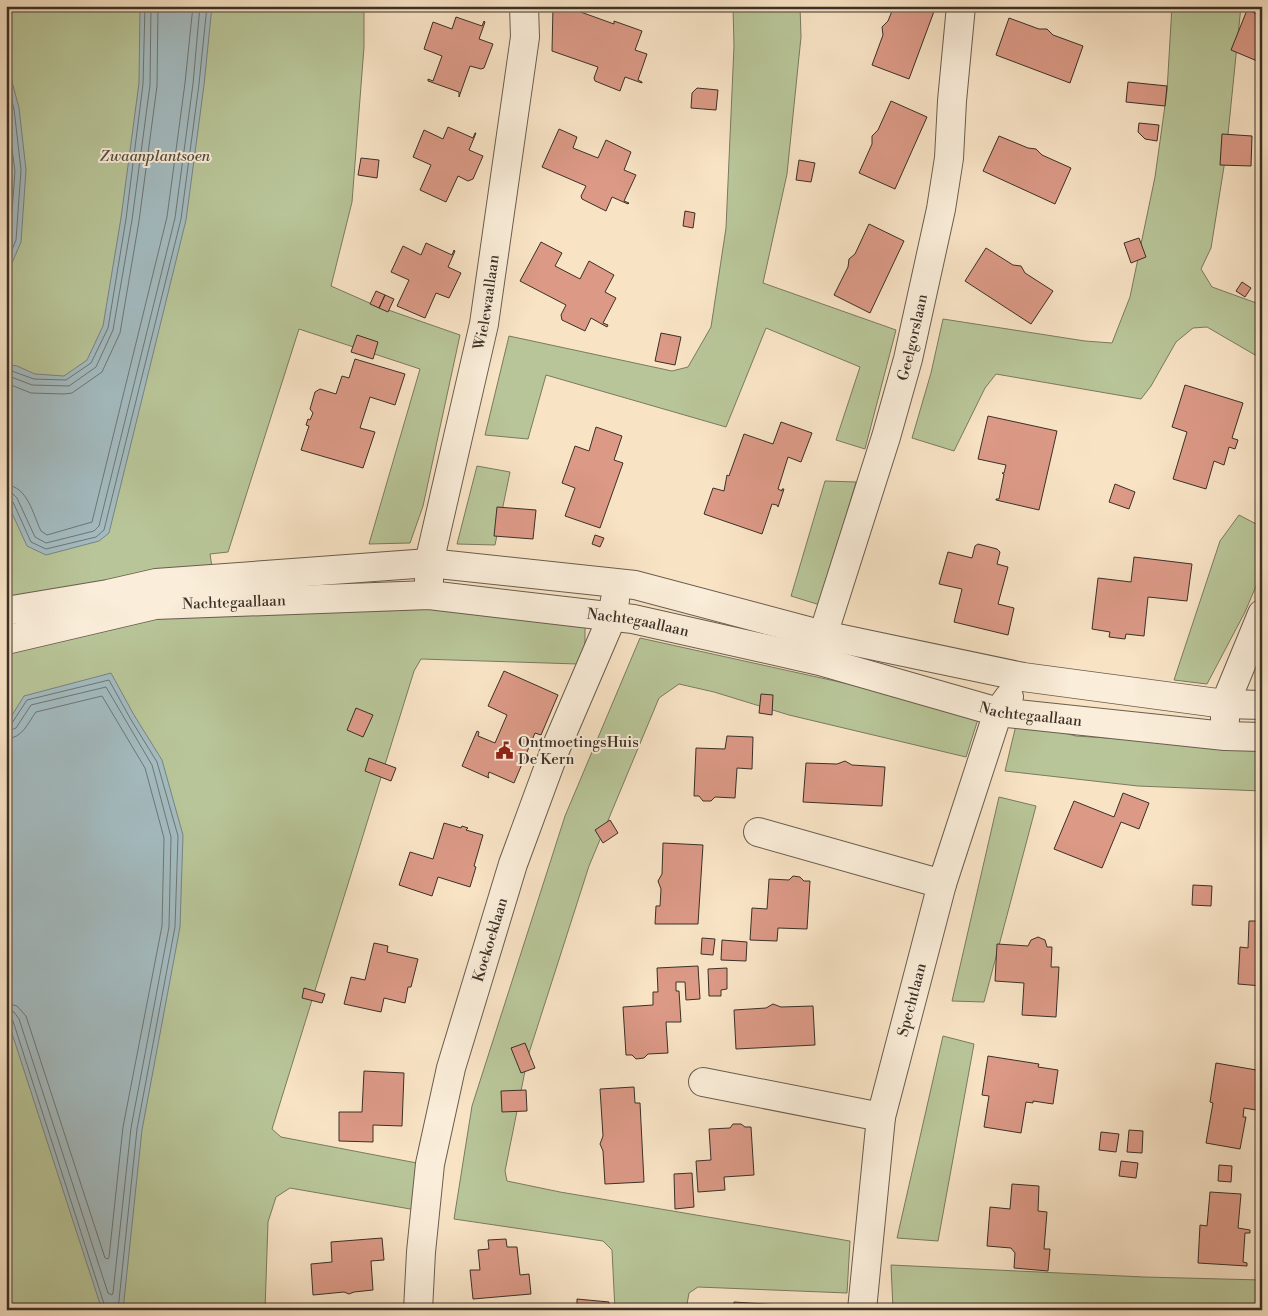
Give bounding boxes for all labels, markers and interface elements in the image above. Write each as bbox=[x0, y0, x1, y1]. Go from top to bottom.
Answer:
park label: Zwaanplantsoen bbox=[100, 147, 211, 166]
street label: Wielewaallaan bbox=[469, 253, 504, 353]
street label: Geelgorslaan bbox=[893, 292, 932, 383]
street label: Nachtegaallaan bbox=[182, 591, 286, 614]
street label: Nachtegaallaan bbox=[586, 605, 691, 641]
street label: Nachtegaallaan bbox=[977, 698, 1083, 731]
place label: OntmoetingsHuis De Kern bbox=[518, 733, 639, 769]
public building icon: OntmoetingsHuis De Kern bbox=[494, 741, 514, 761]
street label: Koekoeklaan bbox=[469, 895, 512, 984]
street label: Spechtlaan bbox=[893, 961, 931, 1039]

